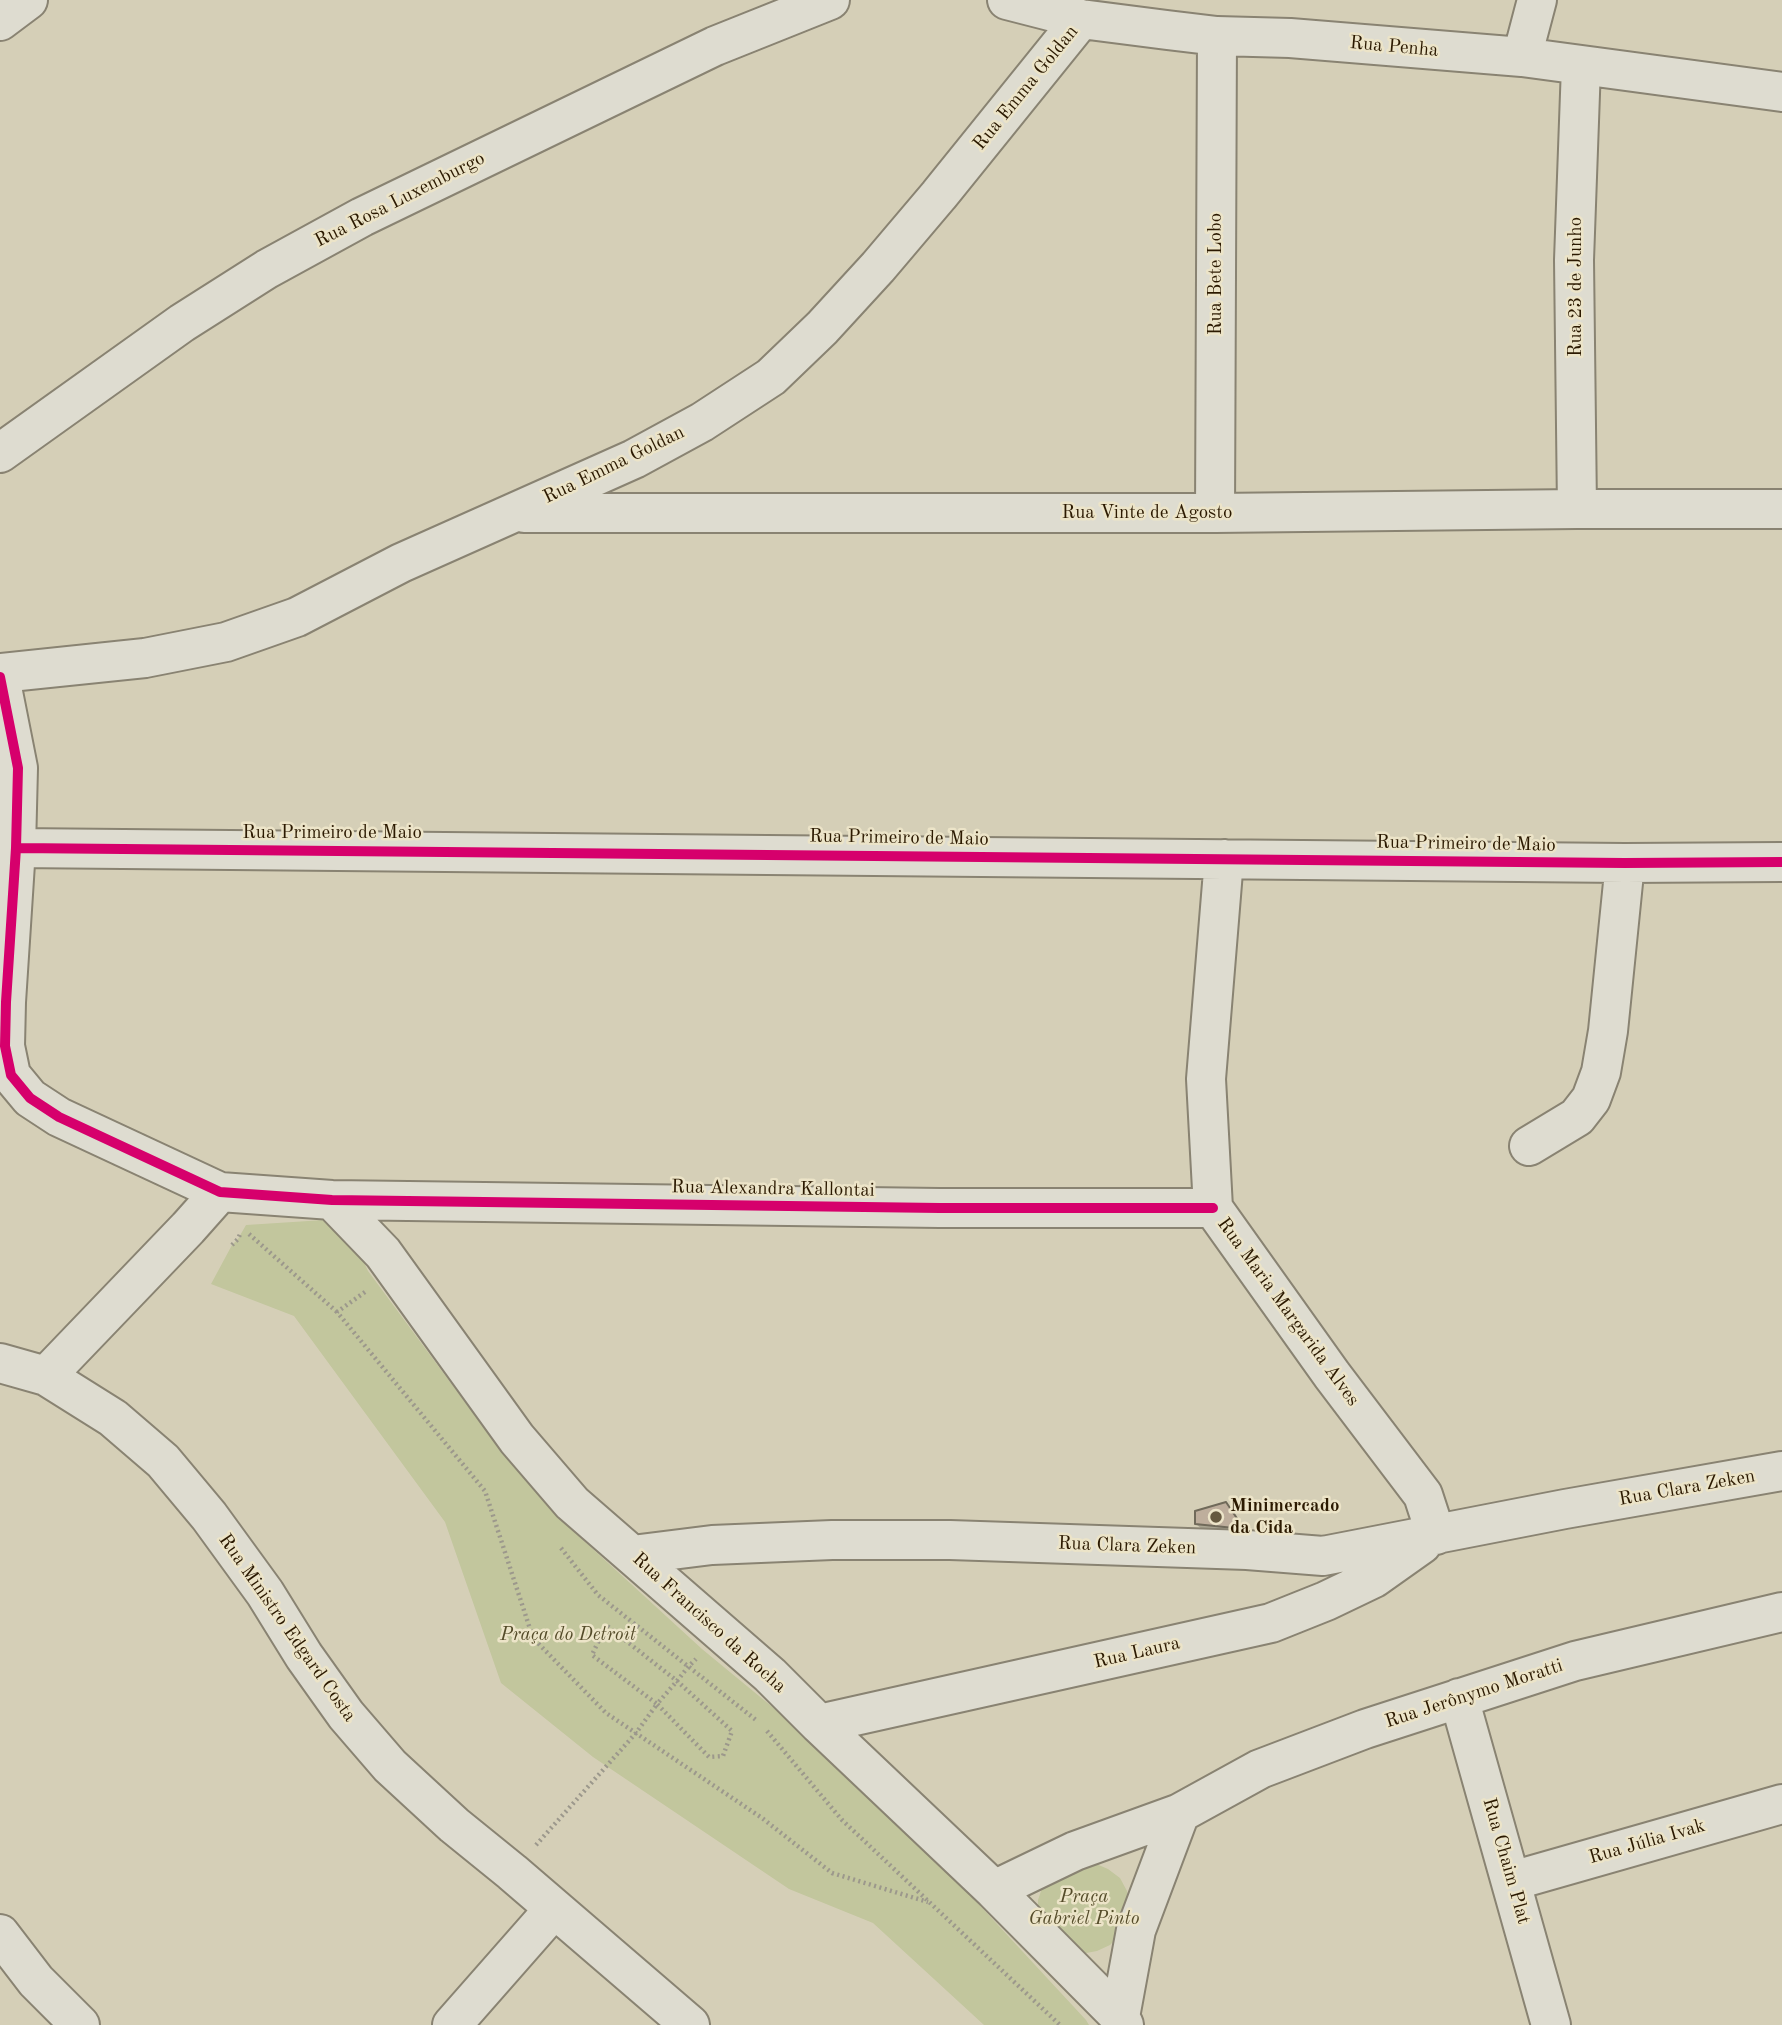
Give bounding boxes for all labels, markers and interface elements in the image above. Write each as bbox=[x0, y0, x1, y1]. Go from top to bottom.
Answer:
street label: Rua Emma Goldan bbox=[969, 21, 1083, 155]
street label: Rua Penha bbox=[1349, 32, 1439, 62]
street label: Rua Rosa Luxemburgo bbox=[311, 147, 489, 253]
street label: Rua Bete Lobo bbox=[1205, 213, 1227, 335]
street label: Rua 23 de Junho bbox=[1565, 217, 1587, 357]
street label: Rua Emma Goldan bbox=[540, 421, 688, 509]
street label: Rua Vinte de Agosto bbox=[1062, 502, 1232, 524]
street label: Rua Primeiro de Maio bbox=[242, 822, 422, 844]
street label: Rua Primeiro de Maio bbox=[809, 825, 989, 851]
street label: Rua Primeiro de Maio bbox=[1376, 831, 1556, 857]
street label: Rua Alexandra Kallontai bbox=[671, 1176, 875, 1202]
street label: Rua Maria Margarida Alves bbox=[1212, 1213, 1364, 1411]
street label: Rua Clara Zeken bbox=[1617, 1465, 1757, 1511]
place label: Minimercado da Cida bbox=[1230, 1495, 1339, 1539]
marker: Minimercado da Cida bbox=[1208, 1509, 1224, 1525]
street label: Rua Ministro Edgard Costa bbox=[213, 1530, 361, 1726]
street label: Rua Clara Zeken bbox=[1058, 1532, 1196, 1560]
street label: Rua Francisco da Rocha bbox=[627, 1548, 791, 1698]
park label: Praça do Detroit bbox=[500, 1624, 636, 1646]
street label: Rua Laura bbox=[1092, 1632, 1182, 1674]
street label: Rua Jerônymo Moratti bbox=[1382, 1654, 1566, 1734]
street label: Rua Chaim Plat bbox=[1477, 1795, 1535, 1927]
street label: Rua Júlia Ivak bbox=[1586, 1814, 1708, 1870]
park label: Praça Gabriel Pinto bbox=[1029, 1886, 1139, 1930]

